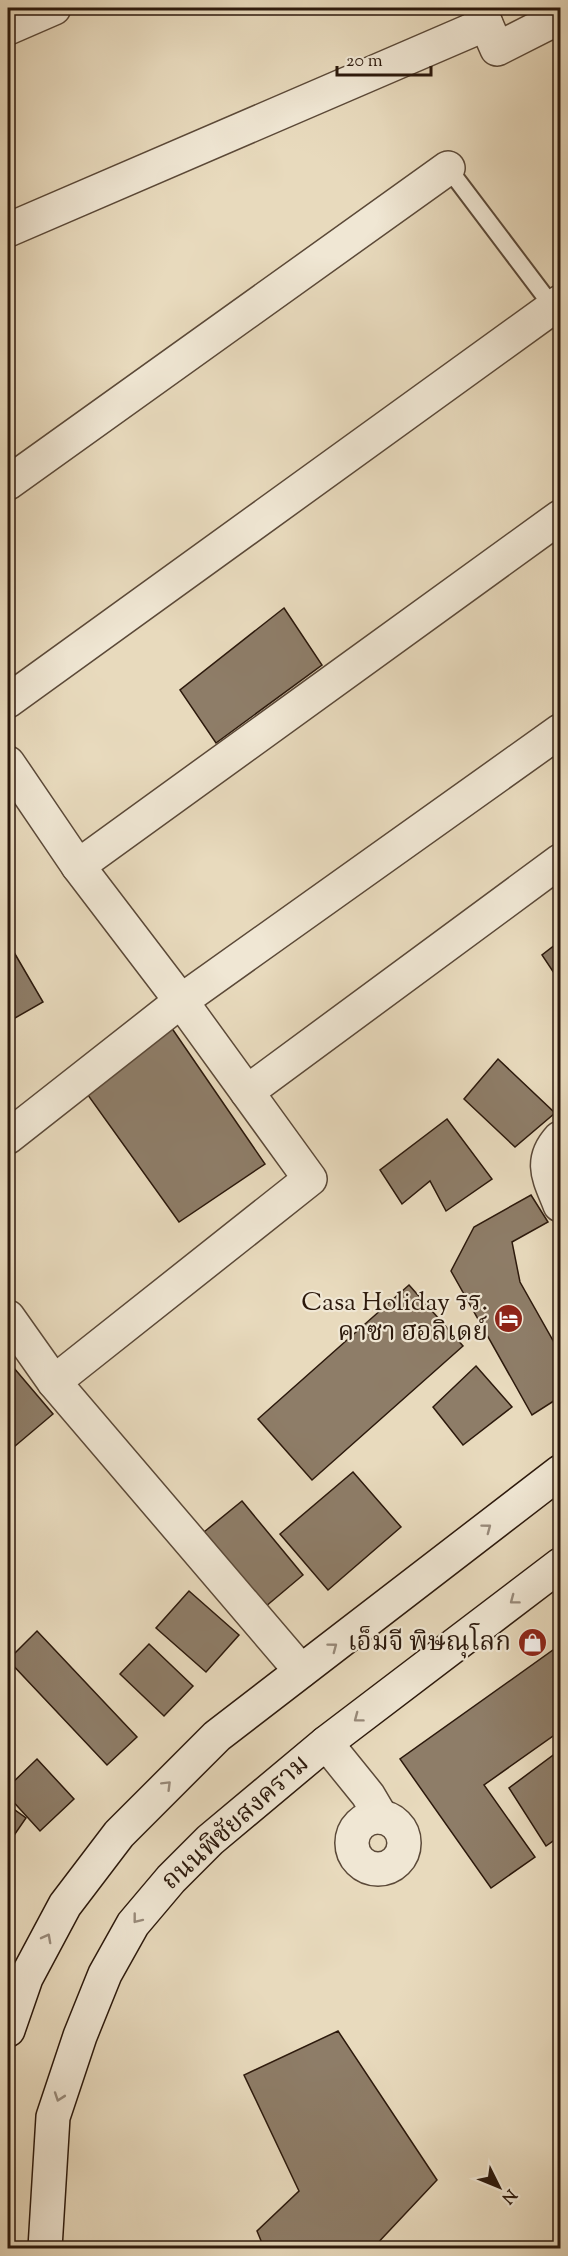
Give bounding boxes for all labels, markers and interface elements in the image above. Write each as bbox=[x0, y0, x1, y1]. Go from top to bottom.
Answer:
scale bar bbox=[337, 39, 432, 77]
text: 20 m bbox=[346, 49, 383, 75]
place label: Casa Holiday รร. คาซา ฮอลิเดย์ bbox=[301, 1285, 488, 1352]
hotel icon: Casa Holiday รร. คาซา ฮอลิเดย์ bbox=[493, 1302, 525, 1334]
one-way arrow bbox=[481, 1525, 492, 1536]
one-way arrow bbox=[509, 1593, 520, 1604]
place label: เอ็มจี พิษณุโลก bbox=[348, 1623, 511, 1662]
shop icon: เอ็มจี พิษณุโลก bbox=[516, 1627, 548, 1659]
one-way arrow bbox=[326, 1643, 337, 1654]
one-way arrow bbox=[354, 1710, 365, 1721]
street label: ถนนพิชัยสงคราม bbox=[154, 1746, 318, 1900]
one-way arrow bbox=[160, 1782, 171, 1793]
one-way arrow bbox=[134, 1913, 145, 1924]
one-way arrow bbox=[40, 1933, 51, 1944]
one-way arrow bbox=[54, 2091, 67, 2102]
north arrow bbox=[469, 2157, 529, 2217]
text: N bbox=[495, 2183, 521, 2208]

